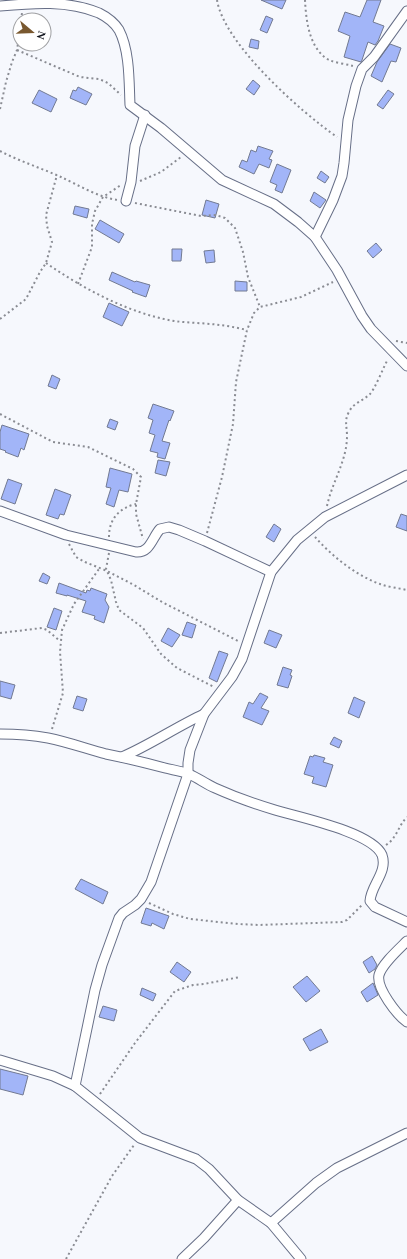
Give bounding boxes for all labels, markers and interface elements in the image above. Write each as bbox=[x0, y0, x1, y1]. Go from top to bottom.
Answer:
north arrow bbox=[12, 12, 52, 52]
text: N bbox=[34, 30, 48, 41]

